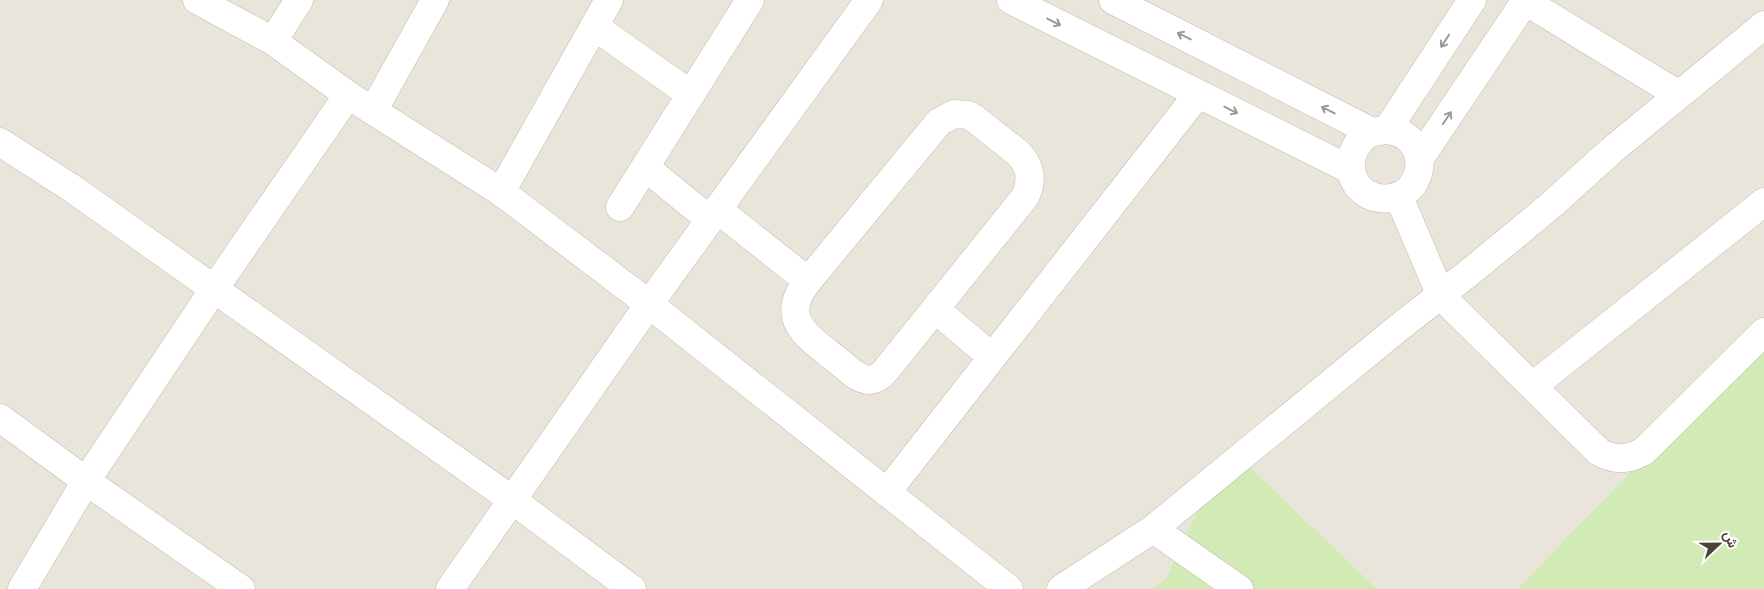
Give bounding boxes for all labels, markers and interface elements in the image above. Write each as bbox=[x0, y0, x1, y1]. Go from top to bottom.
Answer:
one-way arrow bbox=[1046, 18, 1061, 27]
one-way arrow bbox=[1177, 31, 1192, 40]
one-way arrow bbox=[1440, 33, 1450, 47]
one-way arrow bbox=[1321, 105, 1336, 115]
one-way arrow bbox=[1223, 106, 1238, 115]
one-way arrow bbox=[1442, 111, 1452, 125]
north arrow bbox=[1694, 519, 1744, 569]
text: ش bbox=[1720, 528, 1742, 550]

